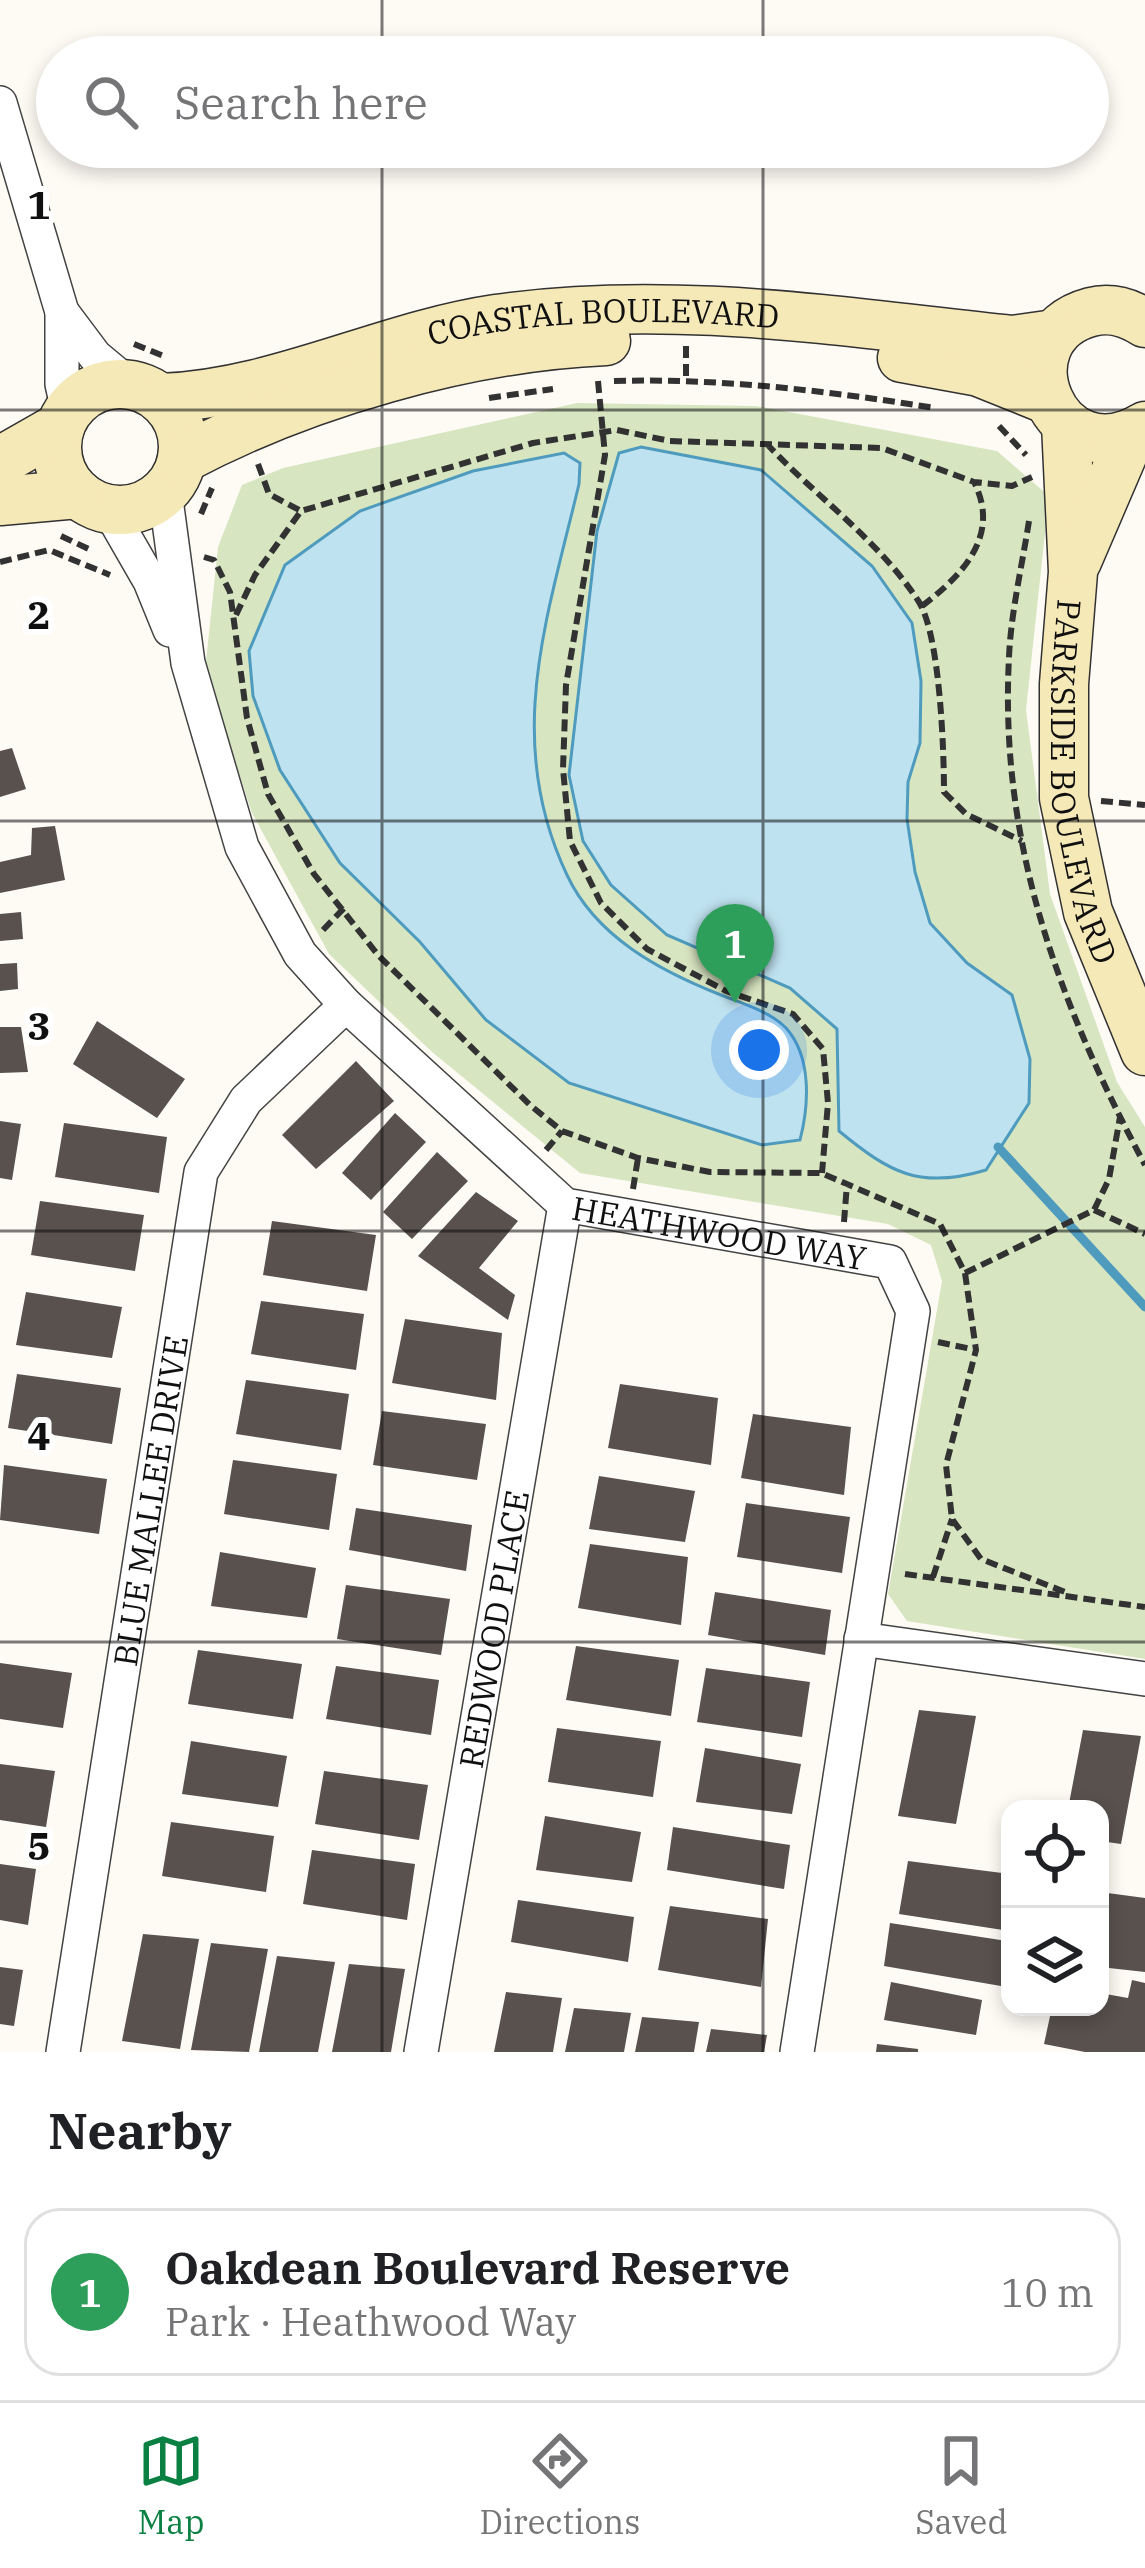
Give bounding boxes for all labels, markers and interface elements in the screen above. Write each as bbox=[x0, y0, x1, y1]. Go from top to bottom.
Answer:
search box bbox=[36, 36, 1109, 168]
icon: search bbox=[78, 69, 144, 135]
text: Search here bbox=[174, 73, 428, 131]
text: 1 bbox=[27, 179, 51, 230]
street label: COASTAL BOULEVARD bbox=[422, 288, 781, 354]
text: 2 bbox=[27, 589, 51, 640]
street label: PARKSIDE BOULEVARD bbox=[1042, 597, 1128, 970]
pin: 1 bbox=[696, 904, 774, 1003]
text: 3 bbox=[27, 1000, 51, 1051]
your location bbox=[729, 1020, 789, 1080]
street label: HEATHWOOD WAY bbox=[569, 1185, 870, 1279]
street label: BLUE MALLEE DRIVE bbox=[102, 1332, 197, 1669]
text: 4 bbox=[27, 1410, 51, 1461]
street label: REDWOOD PLACE bbox=[448, 1487, 538, 1771]
map controls bbox=[1001, 1800, 1109, 2016]
button: locate bbox=[1001, 1800, 1109, 1908]
text: 5 bbox=[27, 1820, 51, 1871]
button: layers bbox=[1001, 1908, 1109, 2016]
text: Nearby bbox=[48, 2097, 232, 2163]
text: Oakdean Boulevard Reserve bbox=[165, 2238, 790, 2296]
text: 1 bbox=[78, 2267, 102, 2318]
text: 10 m bbox=[1001, 2267, 1094, 2318]
text: Park · Heathwood Way bbox=[165, 2296, 576, 2347]
tab: Map bbox=[137, 2428, 204, 2543]
tab: Directions bbox=[479, 2428, 640, 2543]
tab: Saved bbox=[915, 2428, 1008, 2543]

